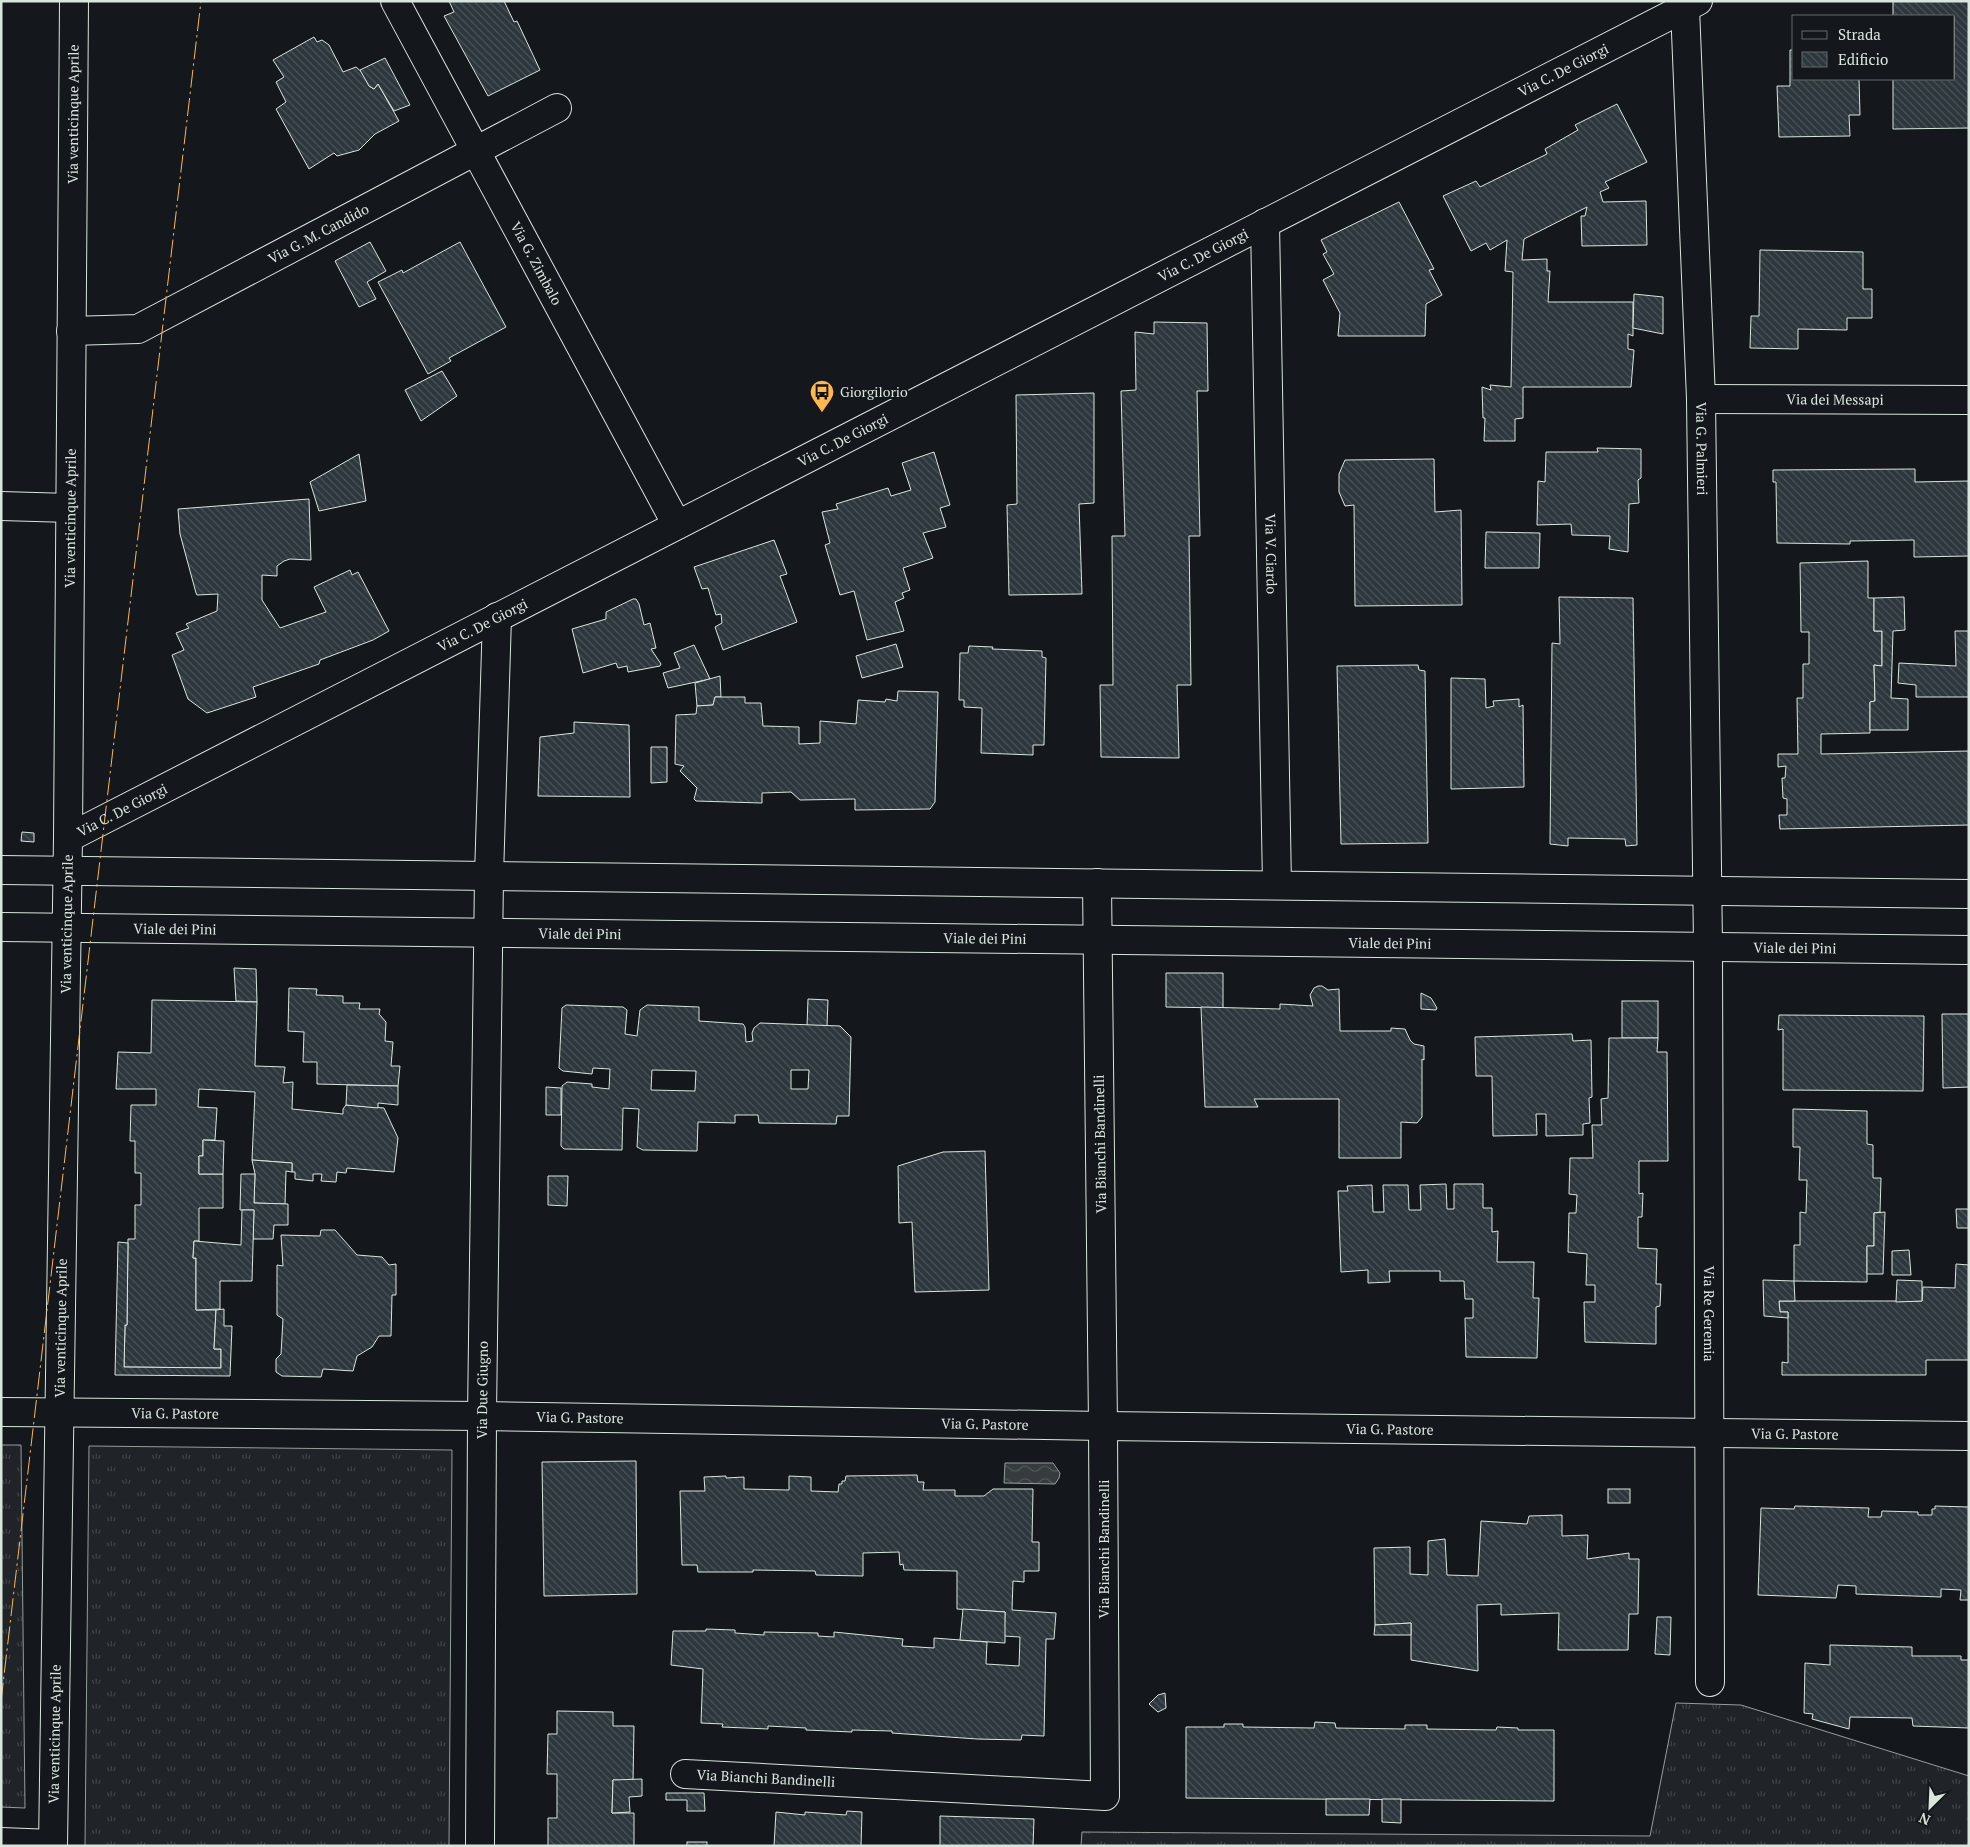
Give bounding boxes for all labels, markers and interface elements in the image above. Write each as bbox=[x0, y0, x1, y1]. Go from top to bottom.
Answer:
legend bbox=[1792, 15, 1955, 80]
text: Strada bbox=[1838, 24, 1881, 44]
street label: Via C. De Giorgi bbox=[1515, 39, 1612, 101]
street label: Via venticinque Aprile bbox=[63, 44, 83, 184]
text: Edificio bbox=[1838, 49, 1888, 69]
street label: Via G. M. Candido bbox=[264, 199, 372, 268]
street label: Via G. Zimbalo bbox=[506, 218, 567, 309]
street label: Via C. De Giorgi bbox=[1154, 224, 1251, 286]
bus stop icon: Giorgilorio bbox=[809, 379, 835, 413]
place label: Giorgilorio bbox=[840, 382, 908, 401]
street label: Via dei Messapi bbox=[1786, 389, 1884, 409]
street label: Via G. Palmieri bbox=[1692, 402, 1712, 495]
street label: Via C. De Giorgi bbox=[794, 409, 891, 471]
street label: Via venticinque Aprile bbox=[60, 448, 80, 588]
street label: Via V. Ciardo bbox=[1261, 514, 1282, 595]
street label: Via C. De Giorgi bbox=[434, 594, 531, 656]
street label: Via C. De Giorgi bbox=[74, 779, 170, 841]
street label: Via venticinque Aprile bbox=[56, 854, 77, 994]
street label: Viale dei Pini bbox=[133, 919, 217, 939]
street label: Viale dei Pini bbox=[538, 923, 622, 943]
street label: Viale dei Pini bbox=[943, 928, 1027, 948]
street label: Viale dei Pini bbox=[1348, 933, 1432, 953]
street label: Viale dei Pini bbox=[1753, 937, 1837, 957]
street label: Via Bianchi Bandinelli bbox=[1089, 1074, 1110, 1214]
street label: Via venticinque Aprile bbox=[50, 1258, 71, 1398]
street label: Via Re Geremia bbox=[1700, 1266, 1719, 1362]
street label: Via Due Giugno bbox=[472, 1341, 492, 1439]
street label: Via G. Pastore bbox=[131, 1403, 219, 1423]
street label: Via G. Pastore bbox=[536, 1407, 624, 1427]
street label: Via G. Pastore bbox=[941, 1413, 1029, 1434]
street label: Via G. Pastore bbox=[1346, 1419, 1434, 1439]
street label: Via G. Pastore bbox=[1751, 1423, 1839, 1443]
street label: Via Bianchi Bandinelli bbox=[1094, 1480, 1113, 1618]
street label: Via venticinque Aprile bbox=[44, 1664, 65, 1804]
street label: Via Bianchi Bandinelli bbox=[696, 1765, 836, 1791]
north arrow bbox=[1905, 1782, 1955, 1832]
text: N bbox=[1915, 1808, 1933, 1830]

